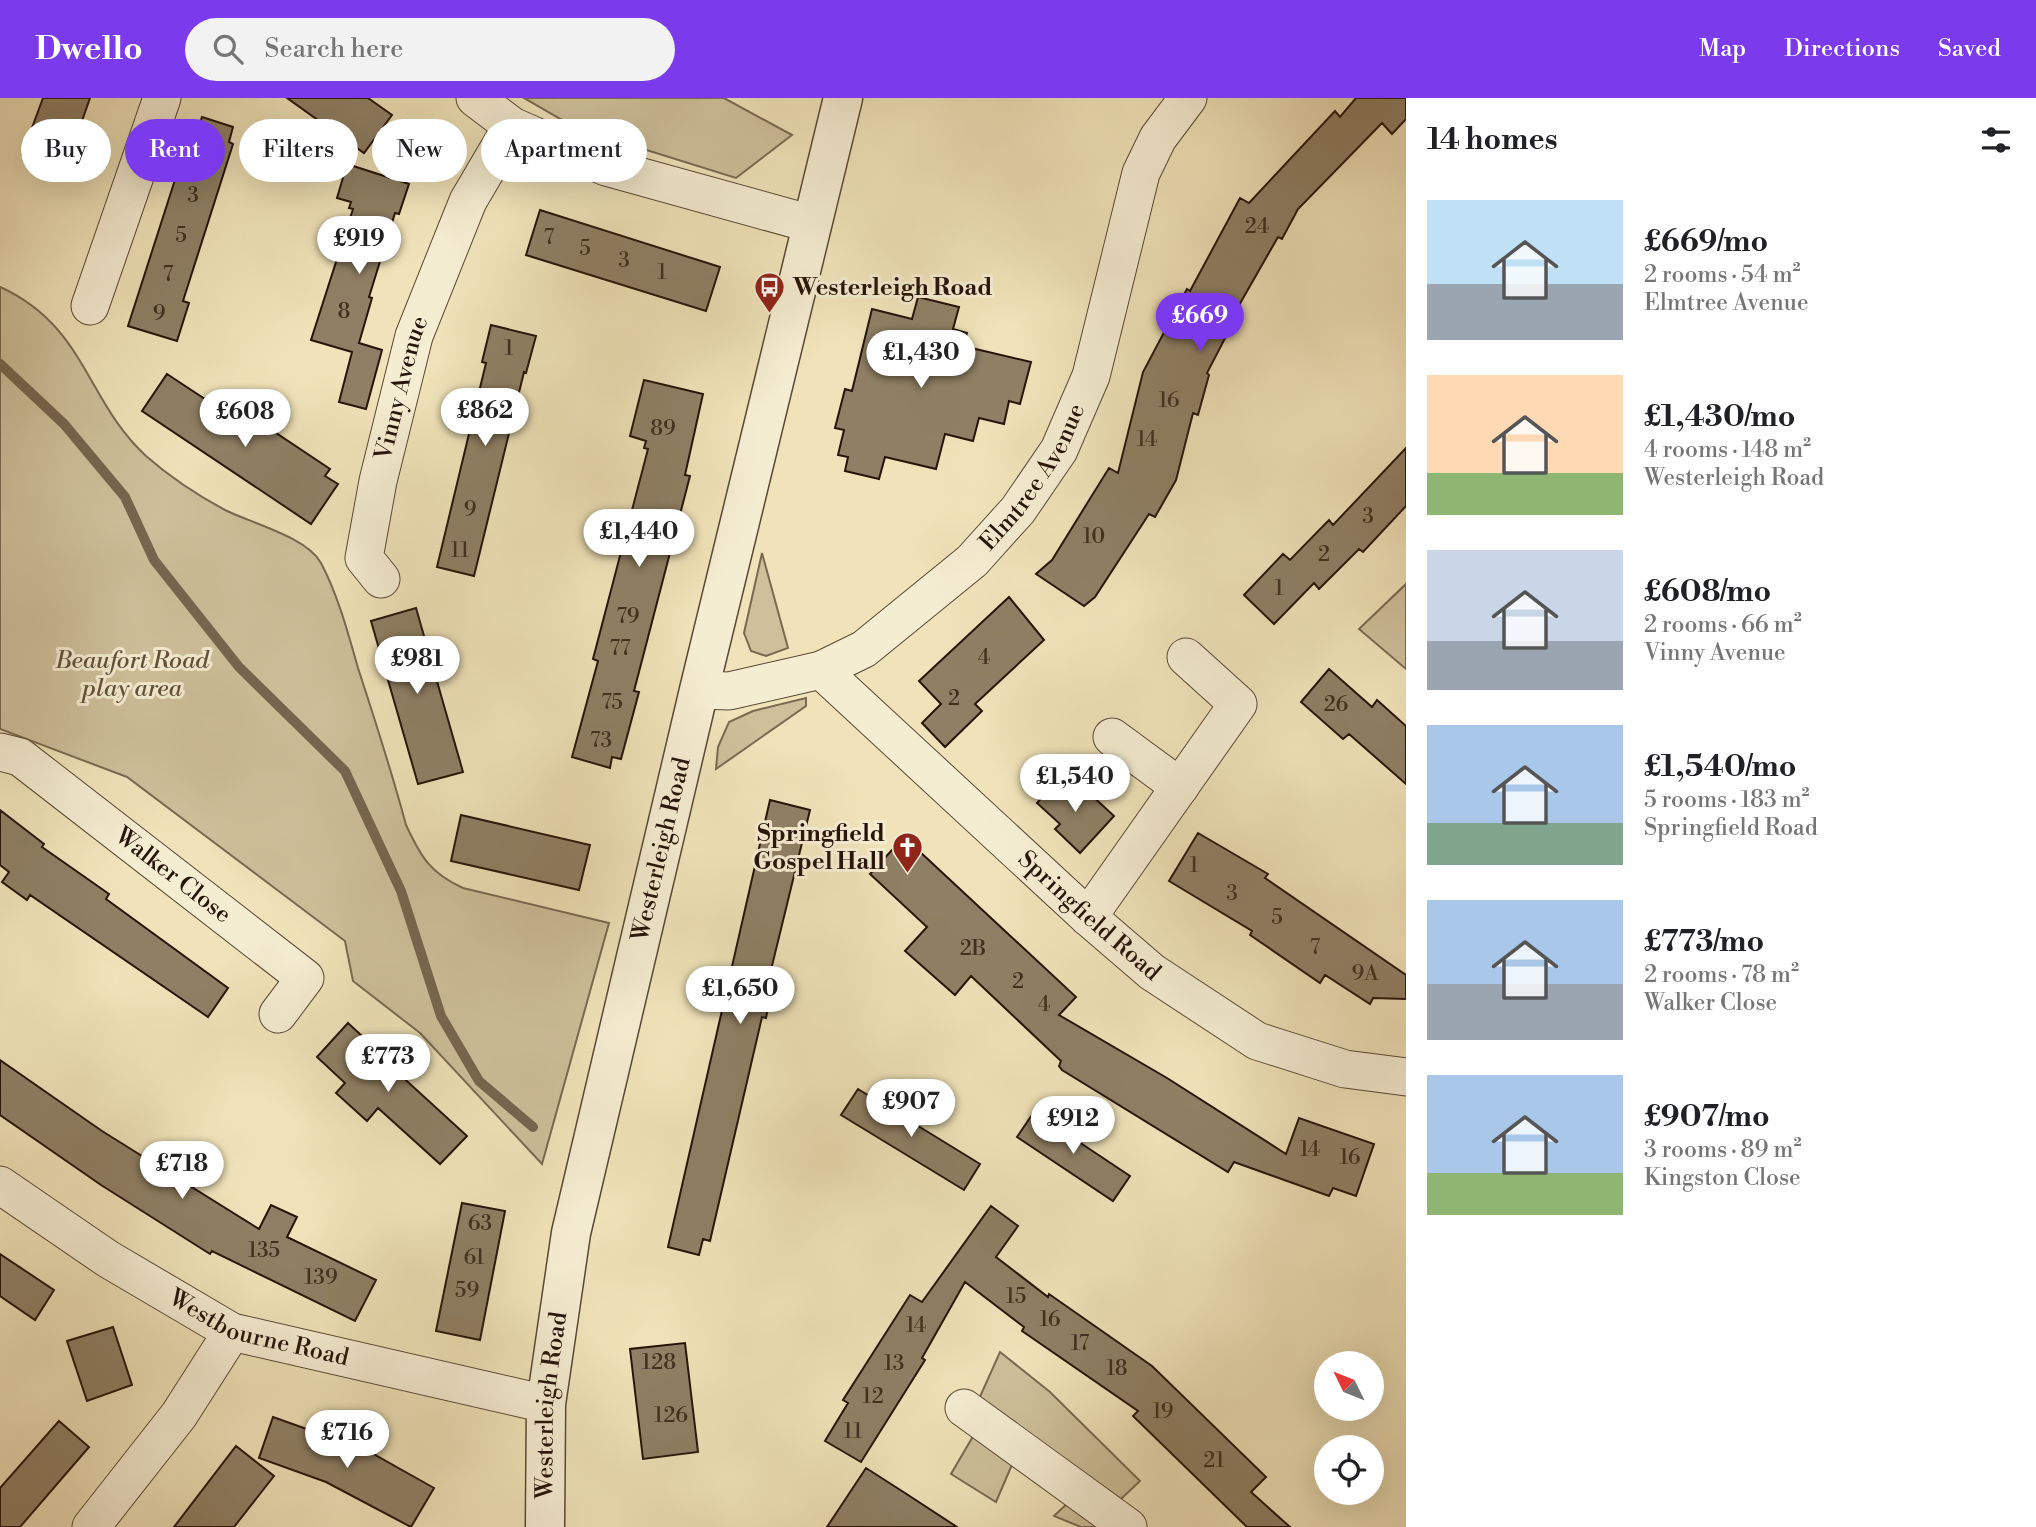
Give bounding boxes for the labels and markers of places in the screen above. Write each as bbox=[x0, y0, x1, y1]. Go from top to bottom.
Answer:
pin: £919 bbox=[318, 216, 400, 276]
bus stop icon: Westerleigh Road bbox=[753, 271, 787, 315]
place label: Westerleigh Road bbox=[792, 273, 992, 303]
pin: £669 bbox=[1159, 294, 1241, 353]
pin: £1,430 bbox=[864, 330, 978, 390]
pin: £862 bbox=[444, 388, 526, 448]
pin: £608 bbox=[204, 390, 286, 449]
pin: £1,440 bbox=[582, 510, 696, 569]
pin: £981 bbox=[376, 636, 458, 696]
pin: £1,540 bbox=[1018, 754, 1132, 814]
place label: Springfield Gospel Hall bbox=[753, 819, 885, 877]
church icon: Springfield Gospel Hall bbox=[891, 831, 925, 875]
pin: £1,650 bbox=[683, 967, 797, 1026]
pin: £773 bbox=[347, 1034, 429, 1094]
pin: £907 bbox=[870, 1080, 952, 1139]
pin: £912 bbox=[1032, 1096, 1114, 1156]
pin: £718 bbox=[141, 1142, 223, 1201]
pin: £716 bbox=[306, 1410, 388, 1470]

